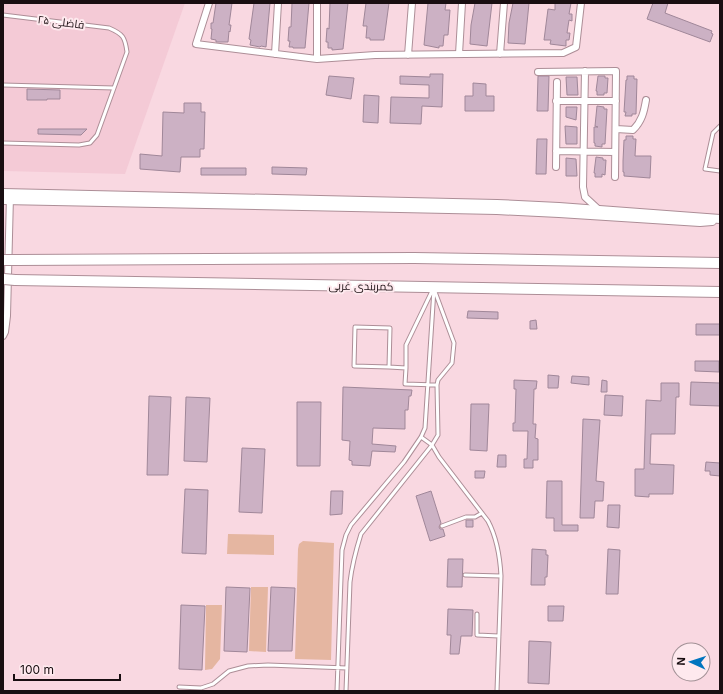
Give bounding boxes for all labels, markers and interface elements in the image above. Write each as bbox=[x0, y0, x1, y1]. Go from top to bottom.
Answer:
street label: فاضلی ۲۵ bbox=[37, 12, 85, 32]
street label: کمربندی غربی bbox=[328, 278, 394, 294]
north arrow bbox=[671, 642, 711, 682]
scale bar bbox=[14, 656, 120, 682]
text: N bbox=[674, 657, 688, 666]
text: 100 m bbox=[20, 662, 54, 677]

